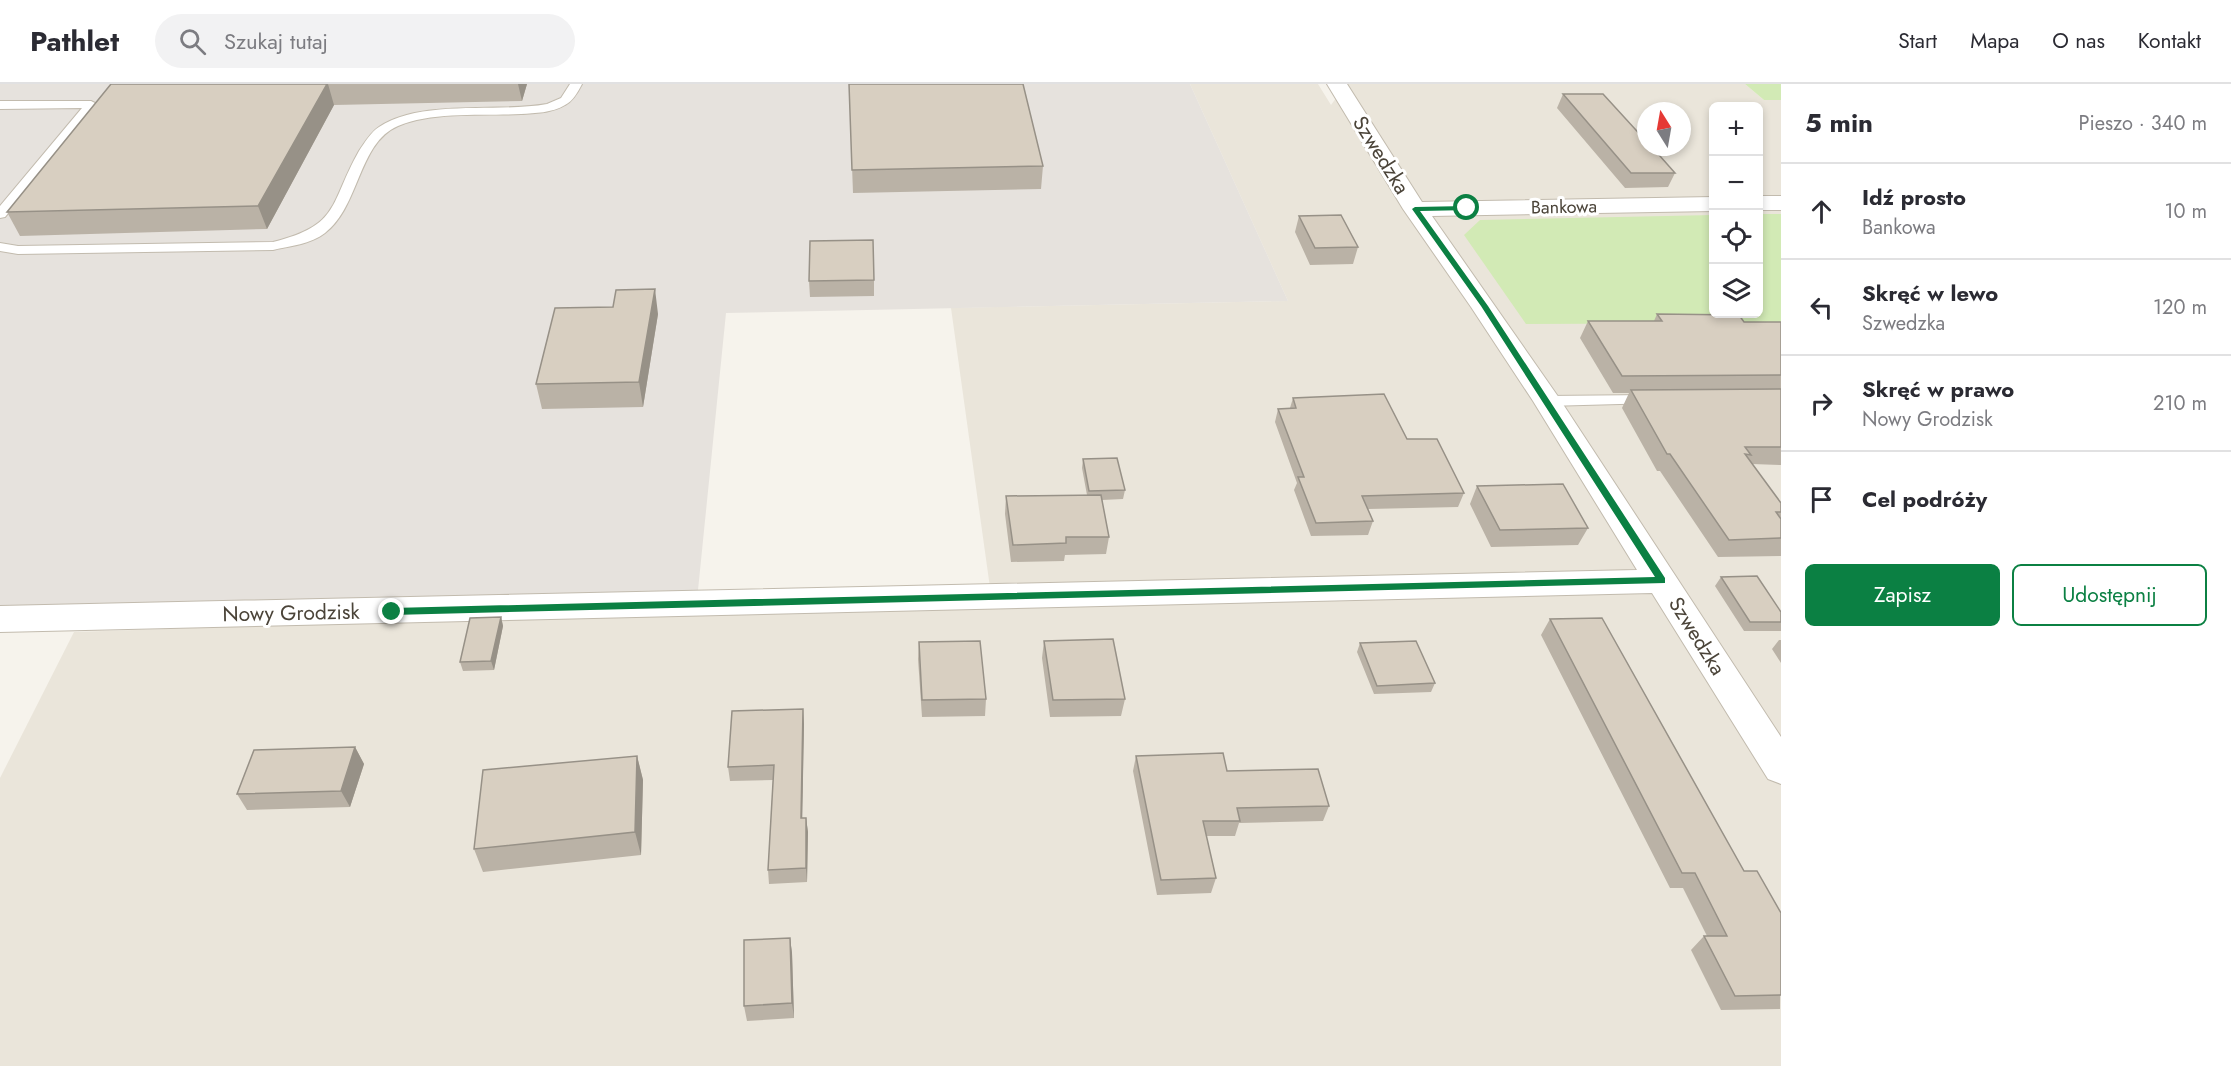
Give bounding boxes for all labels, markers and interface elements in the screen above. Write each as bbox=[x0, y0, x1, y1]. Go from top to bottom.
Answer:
search box bbox=[155, 14, 575, 68]
text: Pathlet bbox=[30, 21, 119, 62]
icon: search bbox=[176, 25, 209, 58]
text: Szukaj tutaj bbox=[224, 25, 328, 57]
text: Start bbox=[1898, 26, 1937, 56]
text: Mapa bbox=[1970, 26, 2019, 56]
text: O nas bbox=[2052, 26, 2105, 56]
text: Kontakt bbox=[2138, 26, 2201, 56]
north arrow bbox=[1637, 102, 1691, 156]
map controls bbox=[1709, 102, 1763, 318]
button: + bbox=[1709, 102, 1763, 156]
text: 5 min bbox=[1805, 104, 1873, 142]
text: Pieszo · 340 m bbox=[2078, 109, 2207, 138]
street label: Szwedzka bbox=[1345, 110, 1417, 200]
button: − bbox=[1709, 156, 1763, 210]
text: Idź prosto bbox=[1862, 181, 1966, 213]
street label: Bankowa bbox=[1531, 193, 1597, 221]
route start bbox=[1453, 194, 1479, 220]
icon: ahead bbox=[1805, 195, 1838, 228]
text: 10 m bbox=[2164, 197, 2207, 226]
button: locate bbox=[1709, 210, 1763, 264]
text: Bankowa bbox=[1862, 213, 1936, 242]
button: layers bbox=[1709, 264, 1763, 318]
text: Skręć w lewo bbox=[1862, 277, 1998, 309]
icon: left bbox=[1805, 291, 1838, 324]
text: 120 m bbox=[2153, 293, 2207, 322]
text: Szwedzka bbox=[1862, 309, 1945, 338]
text: Skręć w prawo bbox=[1862, 373, 2014, 405]
icon: right bbox=[1805, 387, 1838, 420]
text: 210 m bbox=[2153, 389, 2207, 418]
text: Nowy Grodzisk bbox=[1862, 405, 1993, 434]
icon: arrive bbox=[1805, 483, 1838, 516]
text: Cel podróży bbox=[1862, 483, 1987, 515]
button: Zapisz bbox=[1805, 564, 2000, 626]
button: Udostępnij bbox=[2012, 564, 2207, 626]
street label: Szwedzka bbox=[1661, 591, 1733, 681]
street label: Nowy Grodzisk bbox=[222, 597, 361, 629]
route end bbox=[378, 598, 404, 624]

